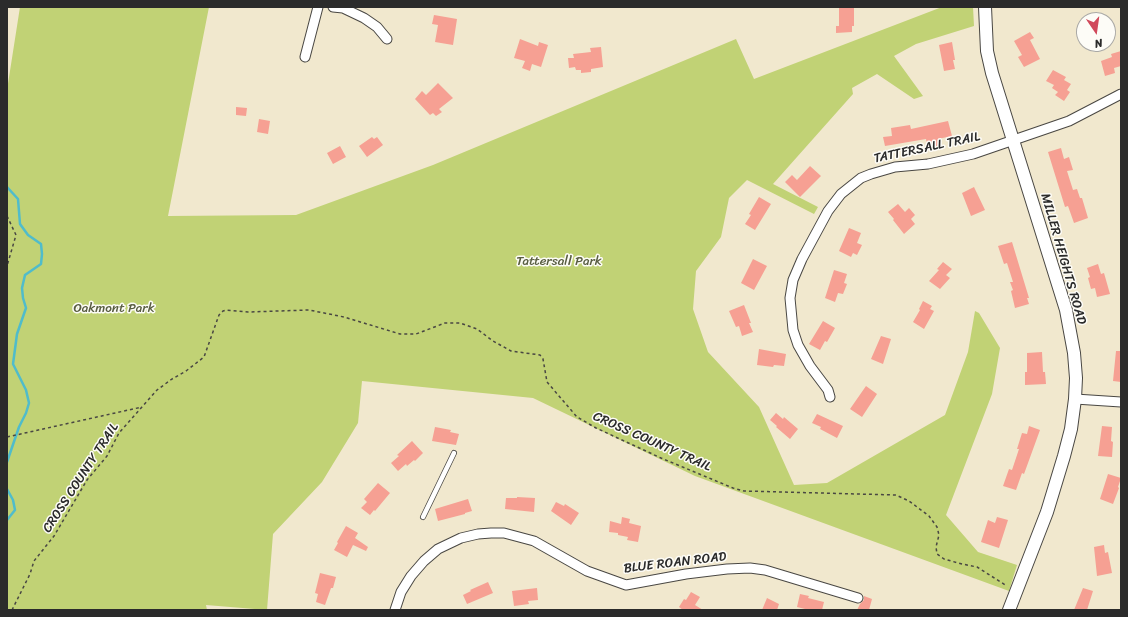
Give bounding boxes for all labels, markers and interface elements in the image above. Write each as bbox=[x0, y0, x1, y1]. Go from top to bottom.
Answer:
north arrow bbox=[1076, 12, 1116, 52]
text: N bbox=[1093, 33, 1104, 53]
street label: TATTERSALL TRAIL bbox=[872, 129, 982, 167]
street label: MILLER HEIGHTS ROAD bbox=[1037, 192, 1089, 326]
park label: Tattersall Park bbox=[516, 254, 602, 270]
park label: Oakmont Park bbox=[73, 301, 155, 317]
street label: CROSS COUNTY TRAIL bbox=[590, 409, 714, 475]
street label: CROSS COUNTY TRAIL bbox=[40, 420, 122, 536]
street label: BLUE ROAN ROAD bbox=[623, 549, 727, 577]

